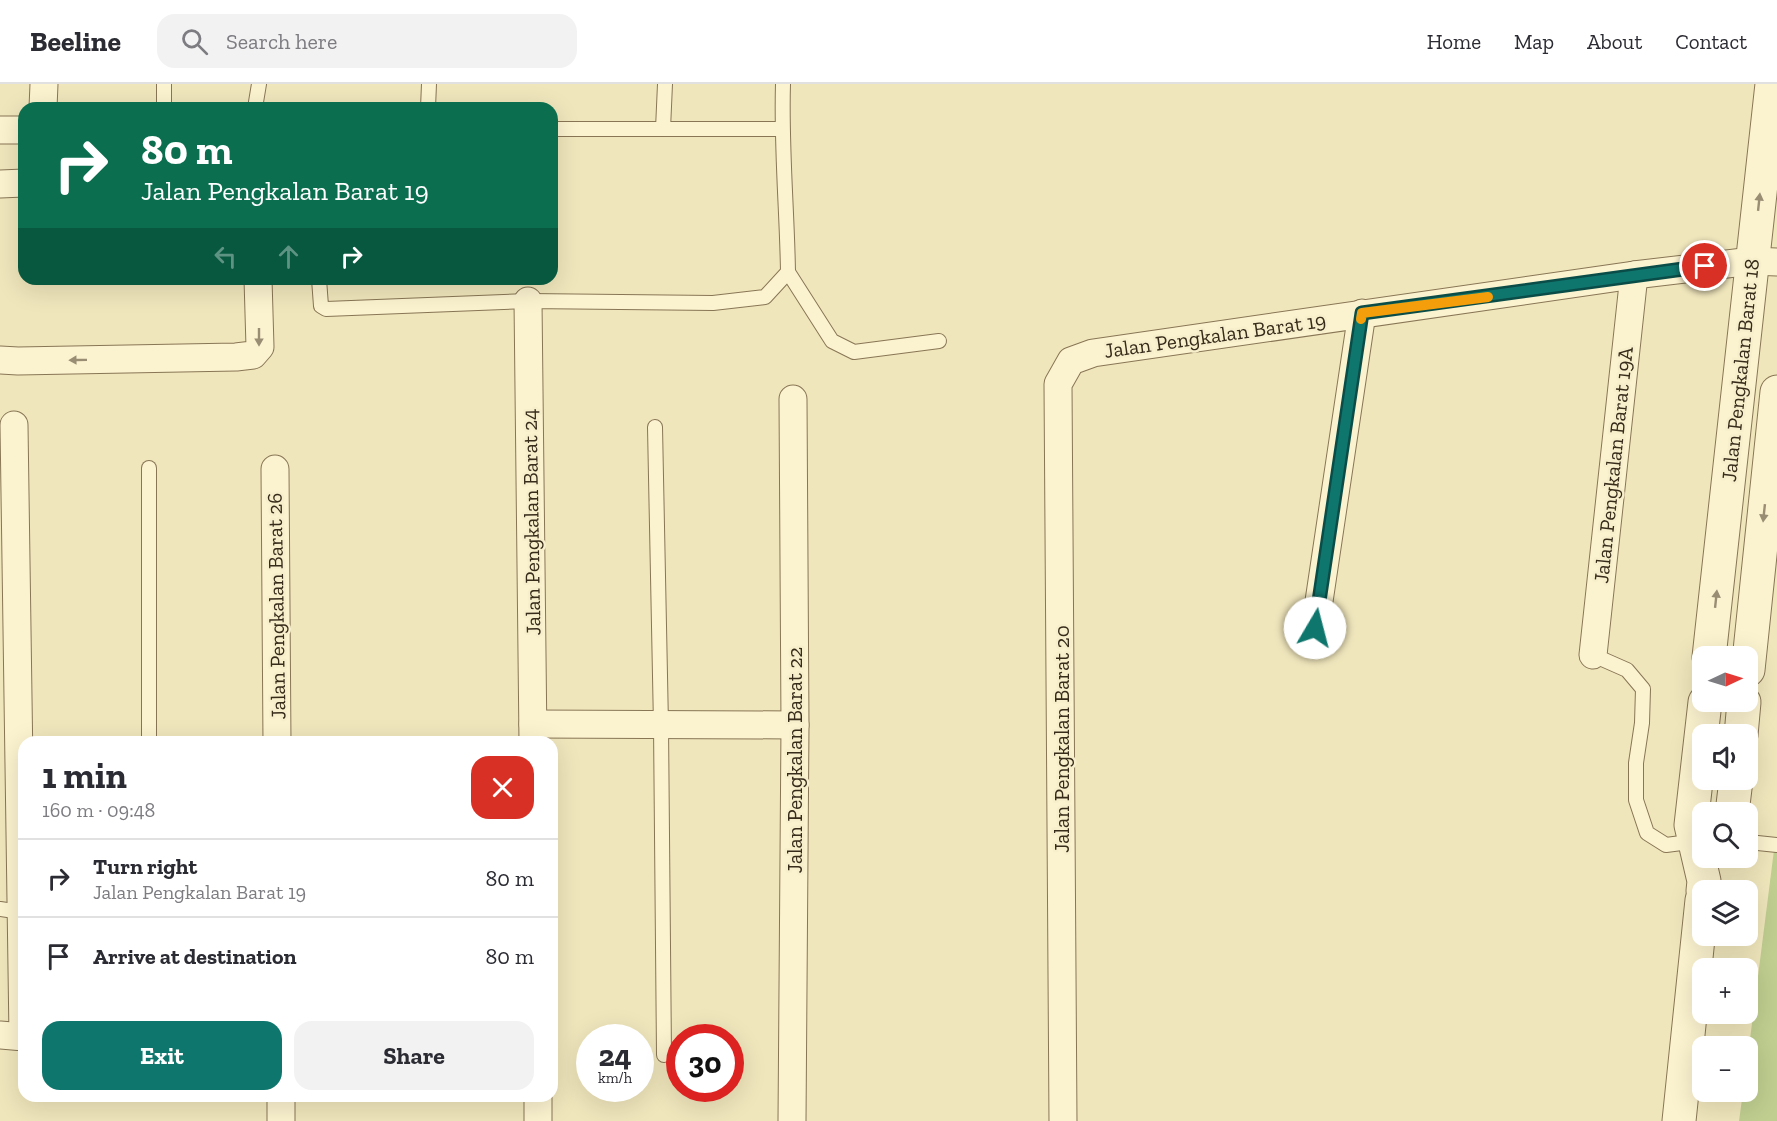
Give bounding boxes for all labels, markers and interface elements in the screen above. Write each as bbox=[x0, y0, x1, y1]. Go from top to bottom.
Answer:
search box bbox=[157, 14, 577, 68]
text: Beeline bbox=[30, 25, 121, 58]
icon: search bbox=[178, 25, 211, 58]
text: Search here bbox=[226, 28, 337, 55]
text: Home bbox=[1427, 29, 1481, 54]
text: Map bbox=[1514, 29, 1554, 54]
text: About bbox=[1587, 29, 1642, 54]
text: Contact bbox=[1675, 29, 1747, 54]
text: 80 m bbox=[141, 124, 232, 175]
icon: right bbox=[42, 126, 120, 204]
text: Jalan Pengkalan Barat 19 bbox=[141, 175, 429, 207]
one-way arrow bbox=[1754, 193, 1764, 212]
icon: left bbox=[209, 240, 242, 273]
icon: ahead bbox=[272, 240, 305, 273]
icon: right bbox=[335, 240, 368, 273]
pin bbox=[1679, 240, 1730, 291]
icon: arrive bbox=[1688, 249, 1721, 282]
street label: Jalan Pengkalan Barat 18 bbox=[1716, 257, 1764, 483]
street label: Jalan Pengkalan Barat 19 bbox=[1102, 307, 1328, 363]
one-way arrow bbox=[254, 328, 264, 347]
street label: Jalan Pengkalan Barat 19A bbox=[1588, 345, 1638, 584]
one-way arrow bbox=[68, 355, 87, 365]
street label: Jalan Pengkalan Barat 24 bbox=[517, 408, 545, 636]
street label: Jalan Pengkalan Barat 26 bbox=[262, 493, 290, 719]
one-way arrow bbox=[1759, 503, 1769, 522]
one-way arrow bbox=[1711, 589, 1721, 608]
position arrow bbox=[1283, 596, 1347, 660]
street label: Jalan Pengkalan Barat 20 bbox=[1049, 625, 1074, 853]
north arrow bbox=[1692, 646, 1758, 712]
map controls bbox=[1692, 646, 1758, 1102]
street label: Jalan Pengkalan Barat 22 bbox=[782, 647, 807, 873]
button: sound bbox=[1692, 724, 1758, 790]
text: 1 min bbox=[42, 754, 127, 797]
button: close bbox=[471, 756, 534, 819]
text: 160 m · 09:48 bbox=[42, 798, 155, 822]
button: search bbox=[1692, 802, 1758, 868]
text: Turn right bbox=[93, 853, 197, 880]
icon: right bbox=[42, 862, 75, 895]
text: 80 m bbox=[486, 865, 534, 892]
text: Jalan Pengkalan Barat 19 bbox=[93, 880, 306, 904]
button: layers bbox=[1692, 880, 1758, 946]
icon: arrive bbox=[42, 940, 75, 973]
text: Arrive at destination bbox=[93, 943, 296, 970]
text: 80 m bbox=[486, 943, 534, 970]
button: + bbox=[1692, 958, 1758, 1024]
button: Exit bbox=[42, 1021, 282, 1090]
button: Share bbox=[294, 1021, 534, 1090]
speed limit sign: 30 bbox=[666, 1024, 744, 1102]
button: − bbox=[1692, 1036, 1758, 1102]
text: 24 bbox=[598, 1038, 632, 1074]
text: km/h bbox=[598, 1069, 632, 1087]

